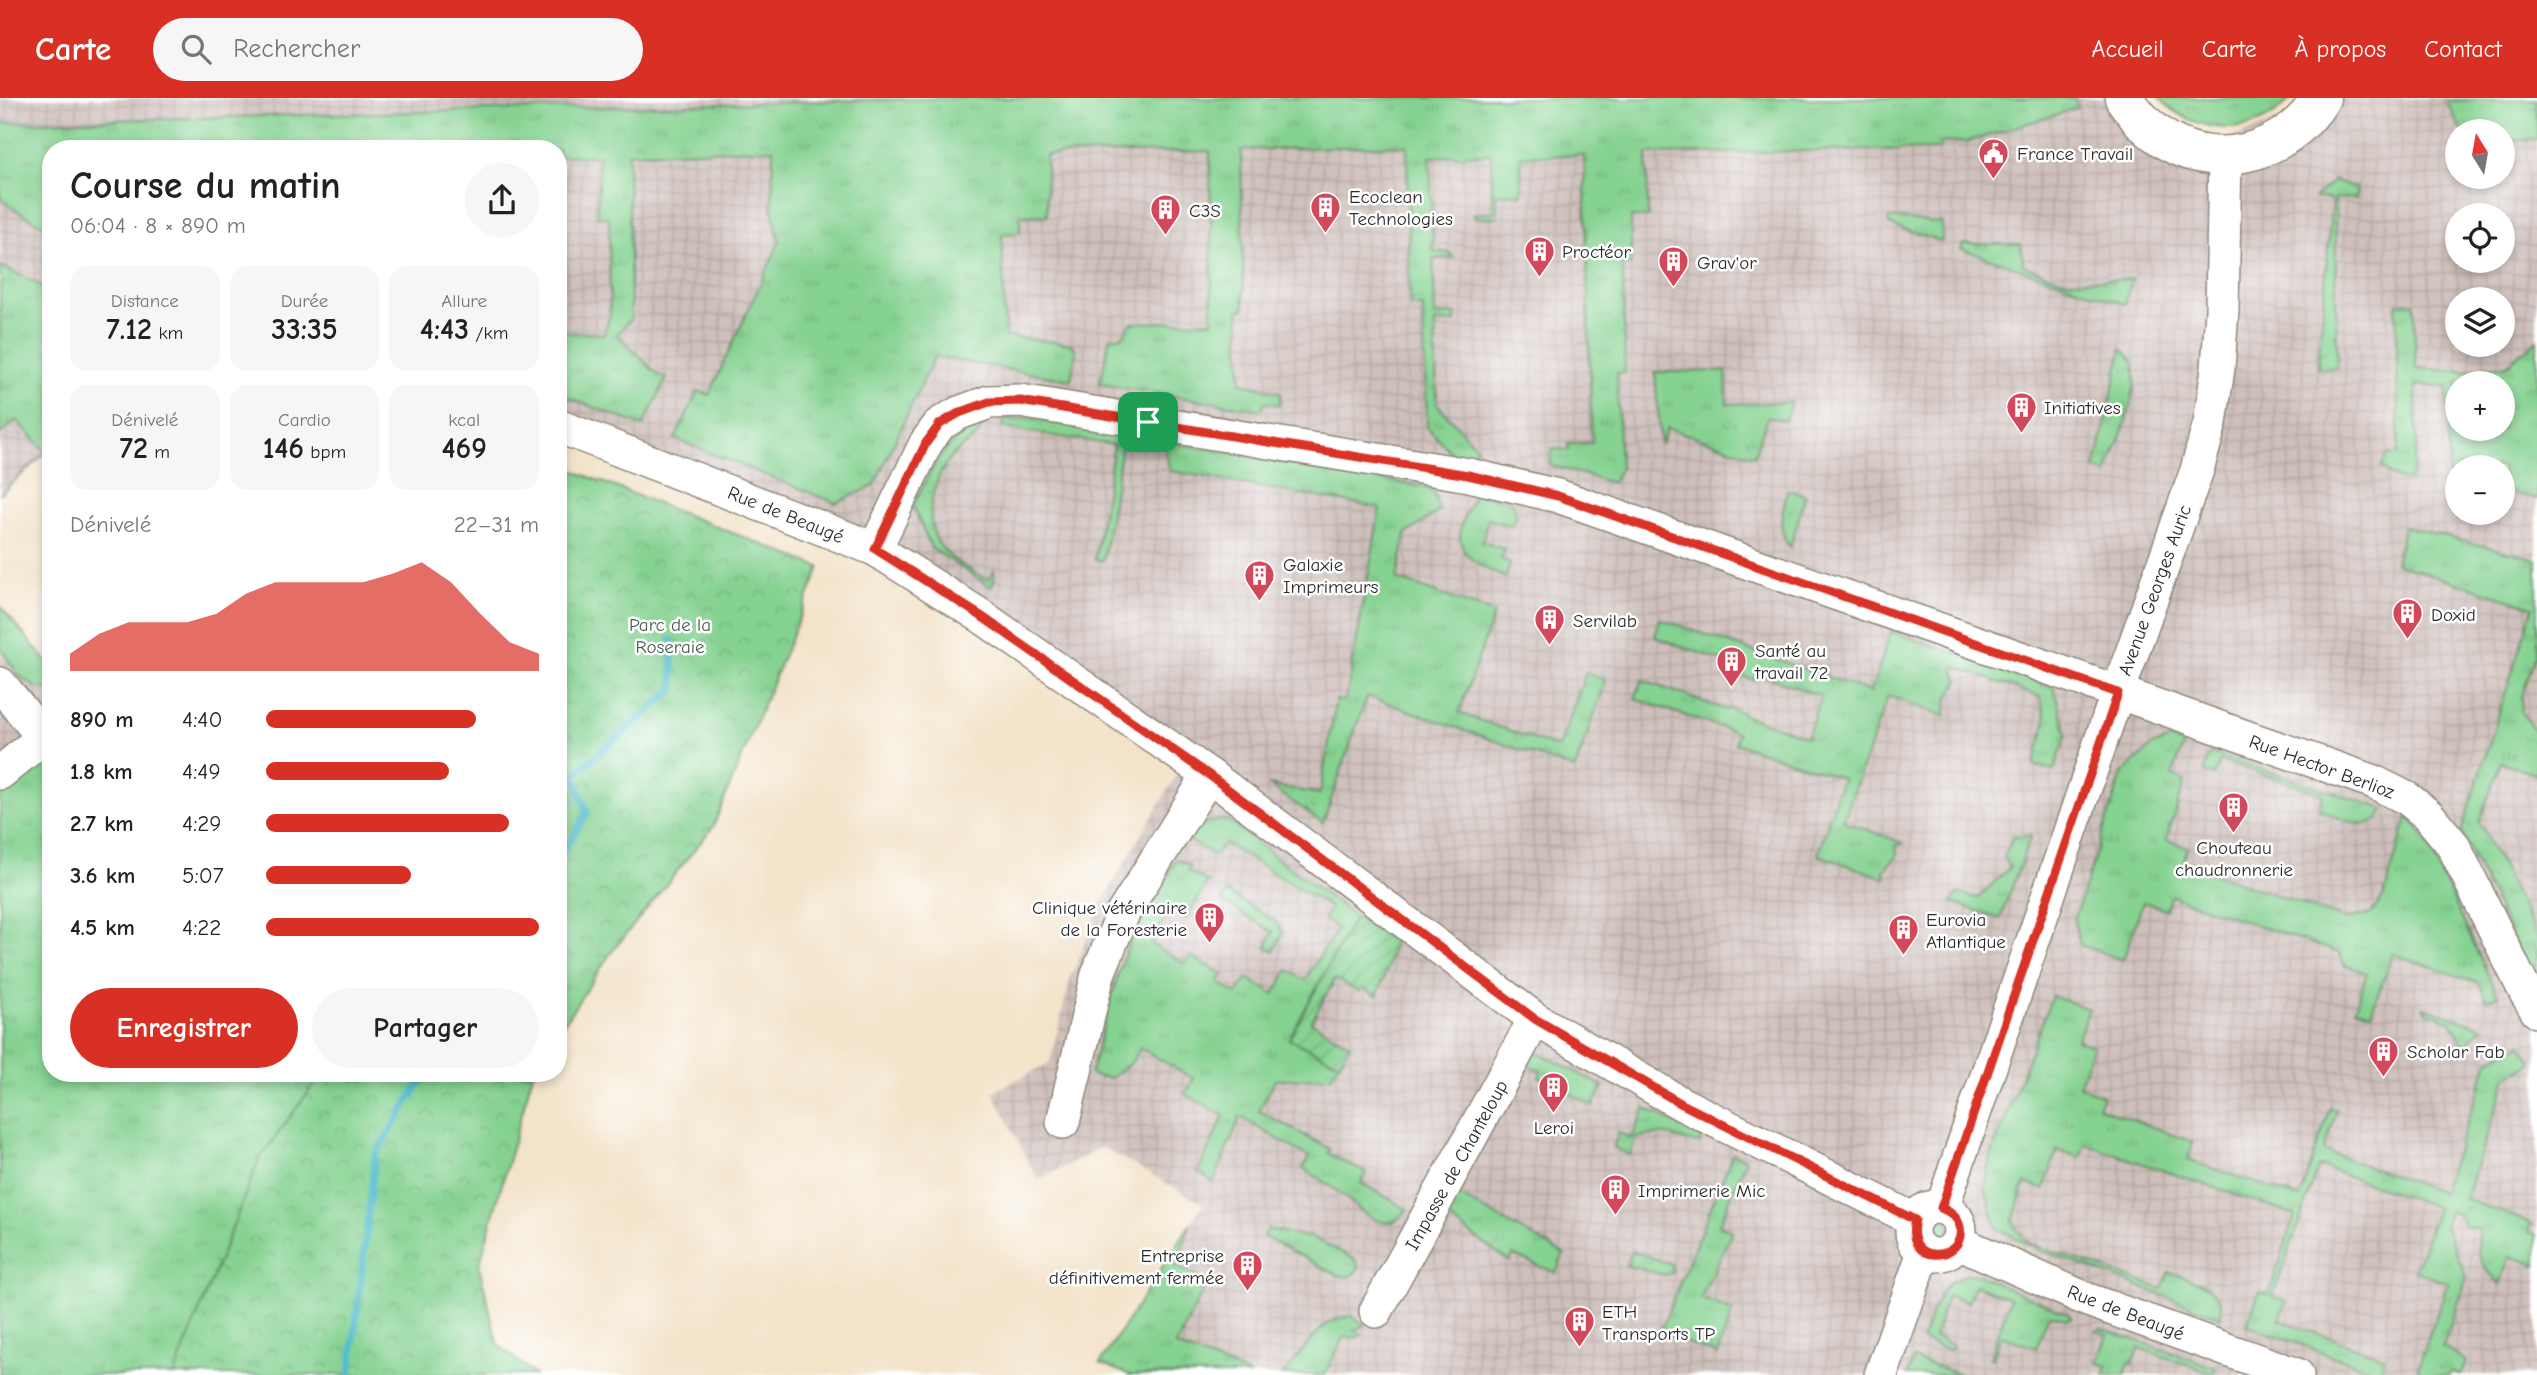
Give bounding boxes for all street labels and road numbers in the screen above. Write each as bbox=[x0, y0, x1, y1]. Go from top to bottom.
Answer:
street label: Rue de Beaugé bbox=[724, 482, 847, 548]
street label: Avenue Georges Auric bbox=[2114, 502, 2196, 679]
street label: Rue Hector Berlioz bbox=[2246, 730, 2397, 803]
street label: Impasse de Chanteloup bbox=[1401, 1077, 1513, 1254]
street label: Rue de Beaugé bbox=[2064, 1281, 2187, 1345]

